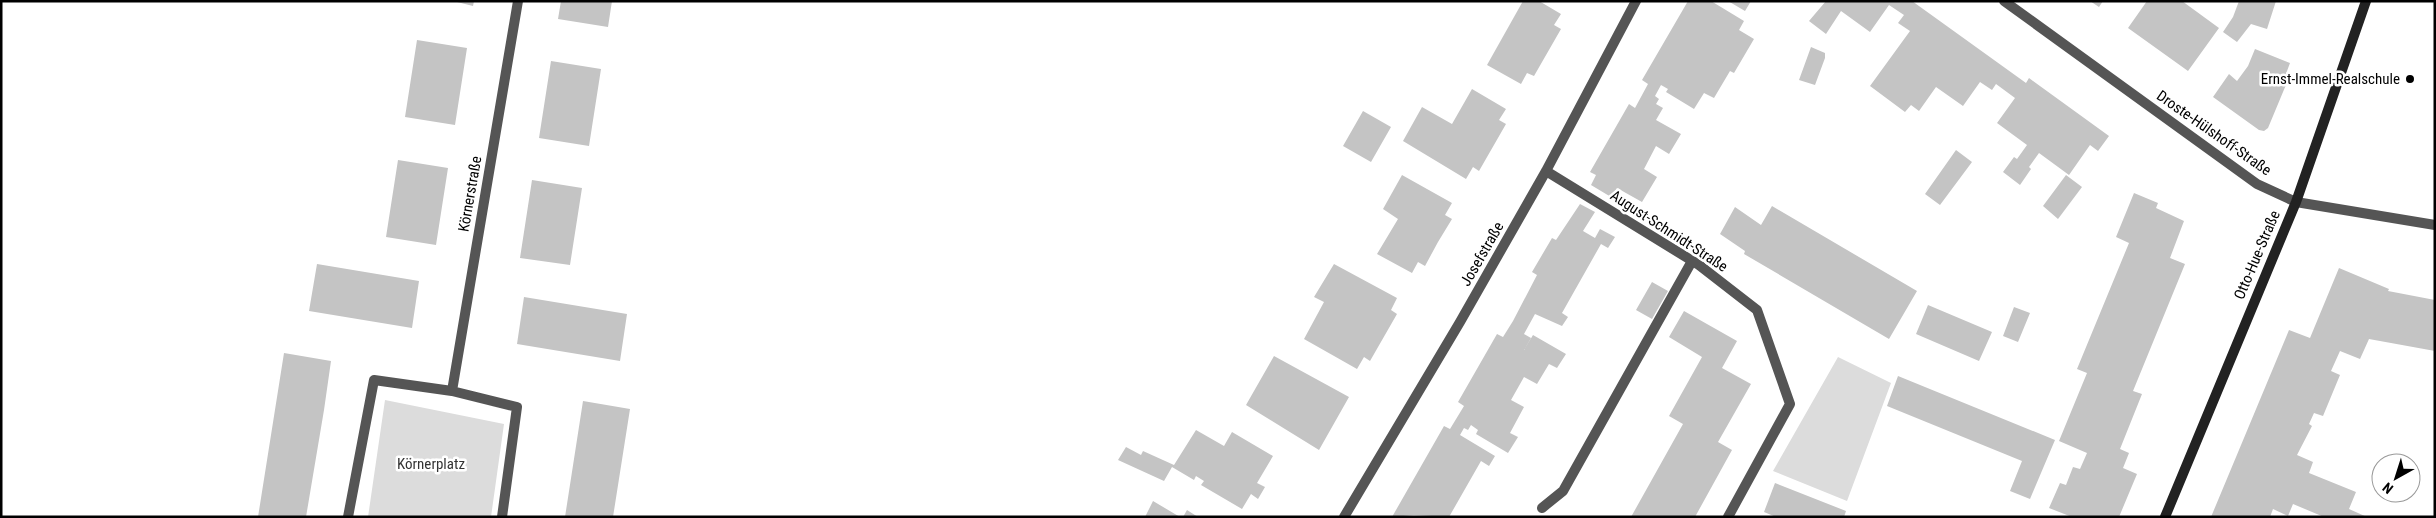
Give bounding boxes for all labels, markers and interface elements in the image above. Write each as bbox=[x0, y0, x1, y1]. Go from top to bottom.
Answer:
place label: Ernst-Immel-Realschule bbox=[2261, 70, 2400, 88]
marker: Ernst-Immel-Realschule bbox=[2404, 73, 2416, 85]
street label: Droste-Hülshoff-Straße bbox=[2153, 87, 2275, 179]
street label: Körnerstraße bbox=[454, 155, 486, 233]
street label: August-Schmidt-Straße bbox=[1607, 186, 1731, 276]
street label: Otto-Hue-Straße bbox=[2230, 208, 2284, 302]
street label: Josefstraße bbox=[1456, 219, 1508, 289]
north arrow bbox=[2371, 453, 2421, 503]
park label: Körnerplatz bbox=[397, 455, 465, 473]
text: N bbox=[2379, 479, 2396, 497]

